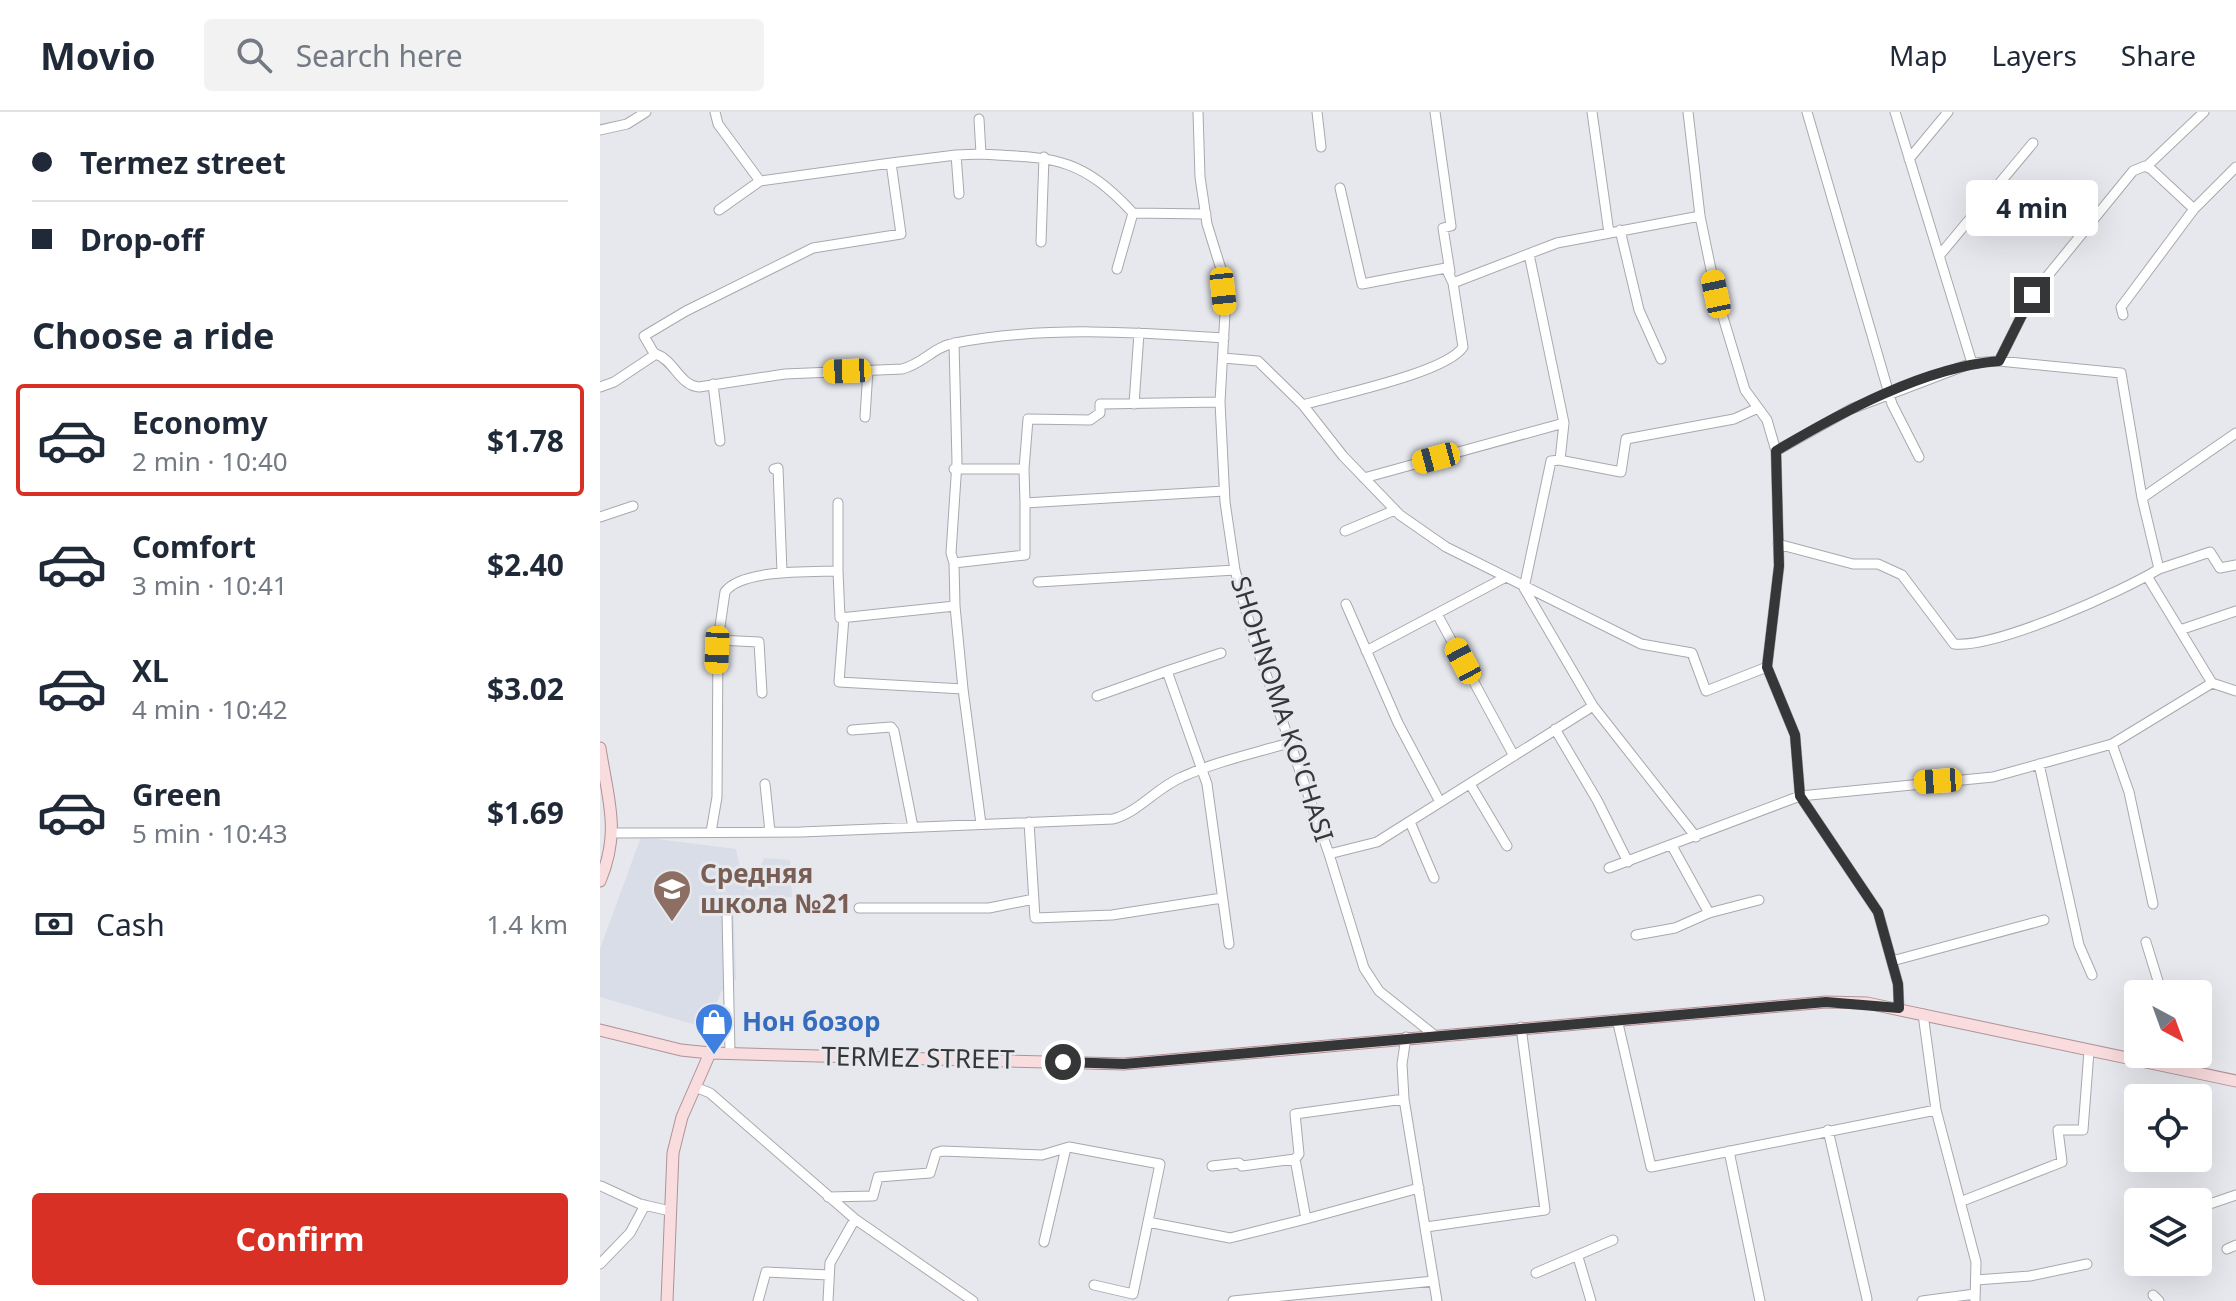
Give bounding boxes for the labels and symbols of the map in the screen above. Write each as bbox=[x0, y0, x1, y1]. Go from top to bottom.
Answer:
callout: 4 min bbox=[1966, 179, 2098, 235]
car bbox=[1209, 266, 1237, 316]
car bbox=[1699, 268, 1733, 320]
route end bbox=[2014, 277, 2050, 313]
car bbox=[823, 358, 871, 384]
car bbox=[1410, 440, 1462, 476]
street label: SHOHNOMA KO'CHASI bbox=[1223, 571, 1343, 846]
car bbox=[704, 626, 730, 674]
car bbox=[1441, 634, 1485, 688]
car bbox=[1913, 767, 1963, 795]
place label: Средняя школа №21 bbox=[700, 855, 851, 921]
school or university icon: Средняя школа №21 bbox=[651, 868, 693, 923]
north arrow bbox=[2124, 980, 2212, 1068]
shop icon: Нон бозор bbox=[693, 1001, 735, 1056]
place label: Нон бозор bbox=[742, 1003, 880, 1039]
street label: TERMEZ STREET bbox=[821, 1037, 1015, 1077]
route start bbox=[1045, 1044, 1081, 1080]

